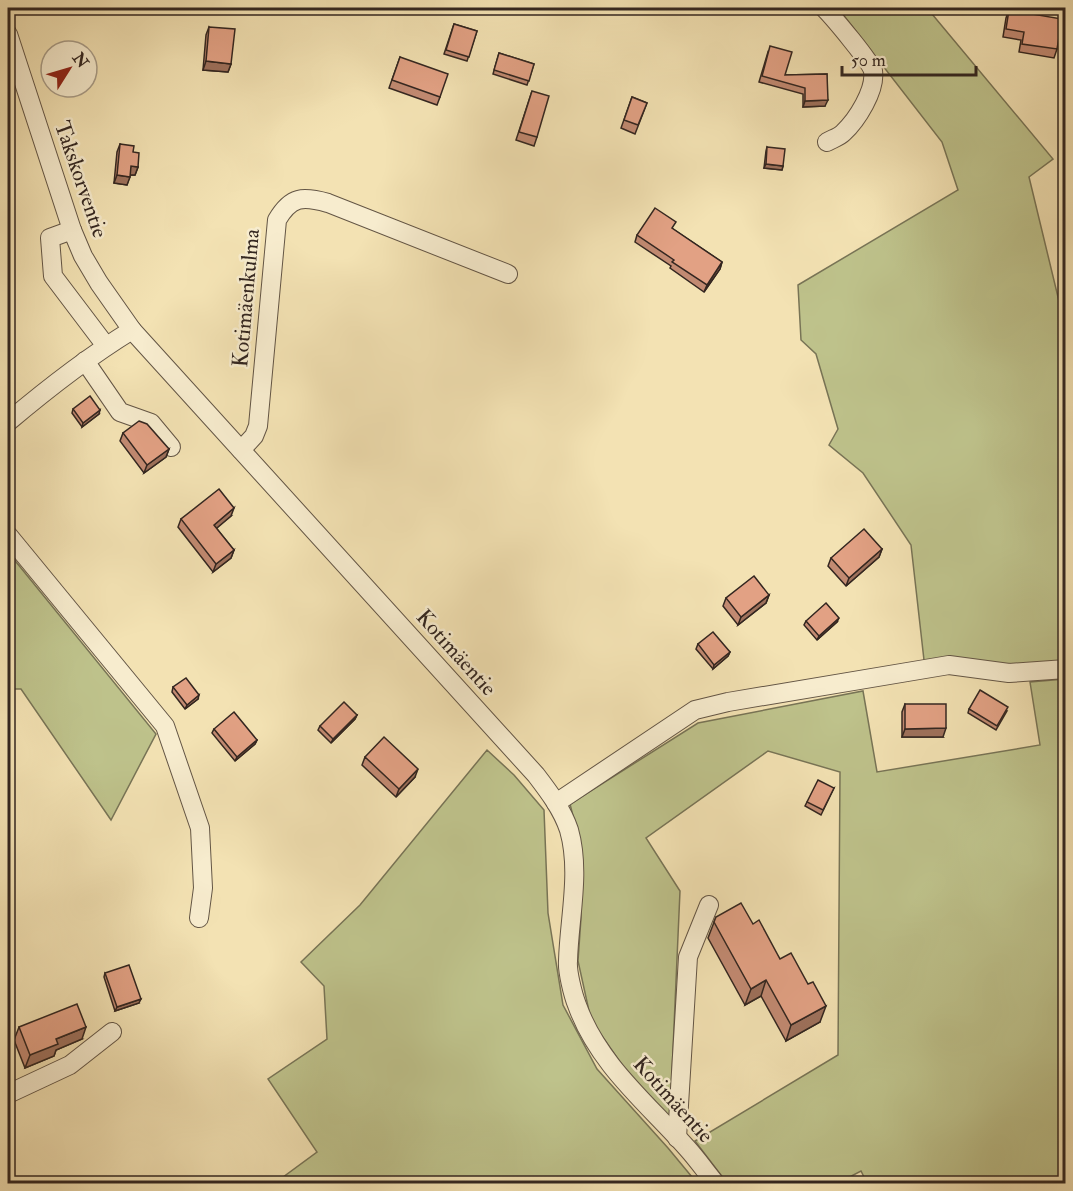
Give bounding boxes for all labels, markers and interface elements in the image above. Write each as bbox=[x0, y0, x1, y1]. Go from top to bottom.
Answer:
north arrow bbox=[39, 39, 99, 99]
scale bar bbox=[842, 39, 976, 77]
text: N bbox=[67, 48, 93, 73]
text: 50 m bbox=[851, 49, 886, 72]
street label: Takskorventie bbox=[48, 117, 114, 241]
street label: Kotimäenkulma bbox=[226, 227, 266, 368]
street label: Kotimäentie bbox=[410, 603, 503, 702]
street label: Kotimäentie bbox=[627, 1050, 720, 1149]

